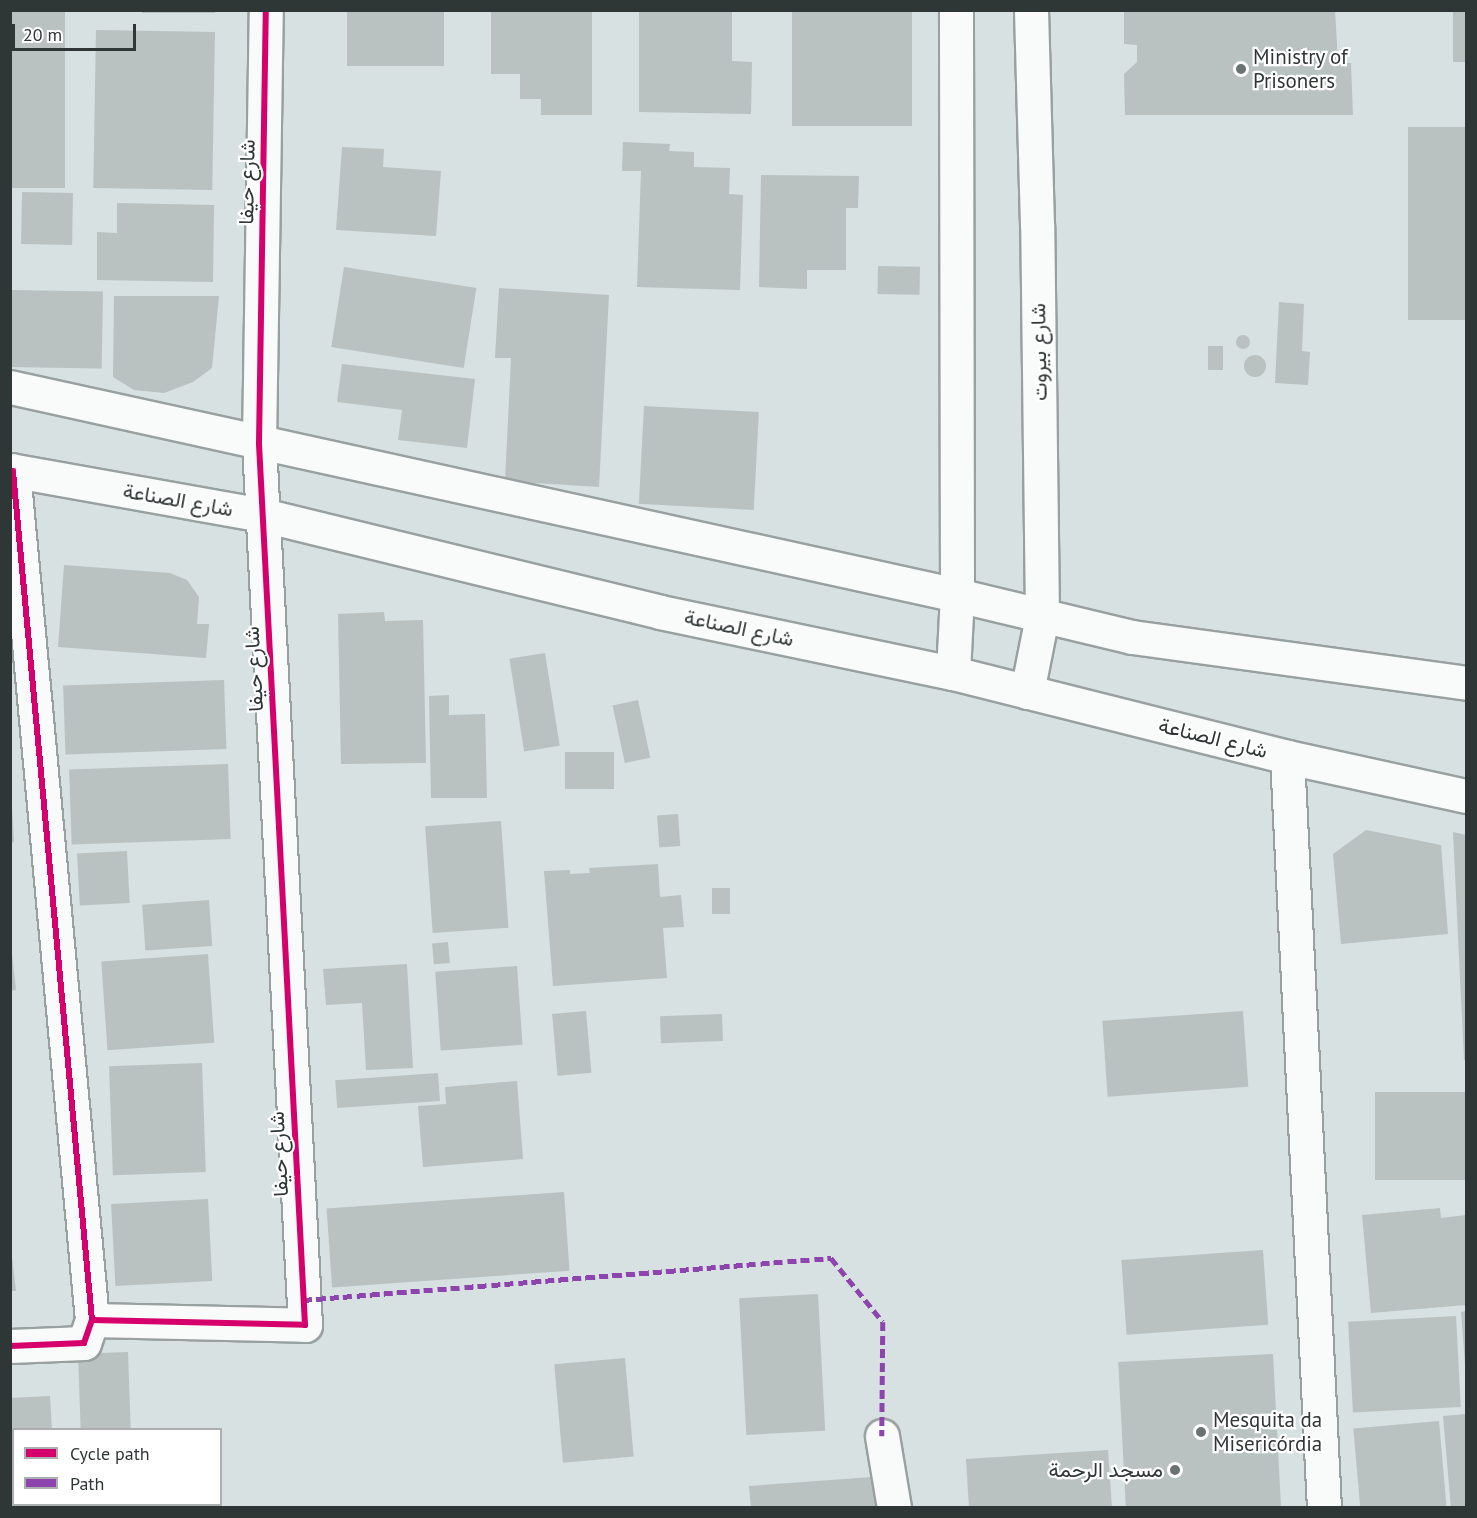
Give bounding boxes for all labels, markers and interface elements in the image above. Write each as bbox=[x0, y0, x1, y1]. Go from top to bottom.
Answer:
scale bar bbox=[15, 12, 140, 50]
text: 20 m bbox=[23, 23, 62, 46]
place label: Ministry of Prisoners bbox=[1253, 44, 1349, 94]
marker: Ministry of Prisoners bbox=[1234, 62, 1248, 76]
street label: شارع حيفا bbox=[234, 139, 260, 225]
street label: شارع بيروت bbox=[1026, 303, 1052, 401]
street label: شارع الصناعة bbox=[121, 478, 235, 522]
street label: شارع الصناعة bbox=[682, 604, 796, 652]
street label: شارع حيفا bbox=[239, 626, 269, 712]
street label: شارع الصناعة bbox=[1156, 712, 1270, 764]
street label: شارع حيفا bbox=[264, 1111, 294, 1197]
place label: Mesquita da Misericórdia bbox=[1213, 1407, 1322, 1457]
marker: Mesquita da Misericórdia bbox=[1194, 1425, 1208, 1439]
legend bbox=[12, 1428, 222, 1506]
text: Cycle path bbox=[70, 1442, 150, 1465]
place label: مسجد الرحمة bbox=[1049, 1457, 1163, 1483]
marker: مسجد الرحمة bbox=[1168, 1463, 1182, 1477]
text: Path bbox=[70, 1472, 104, 1495]

